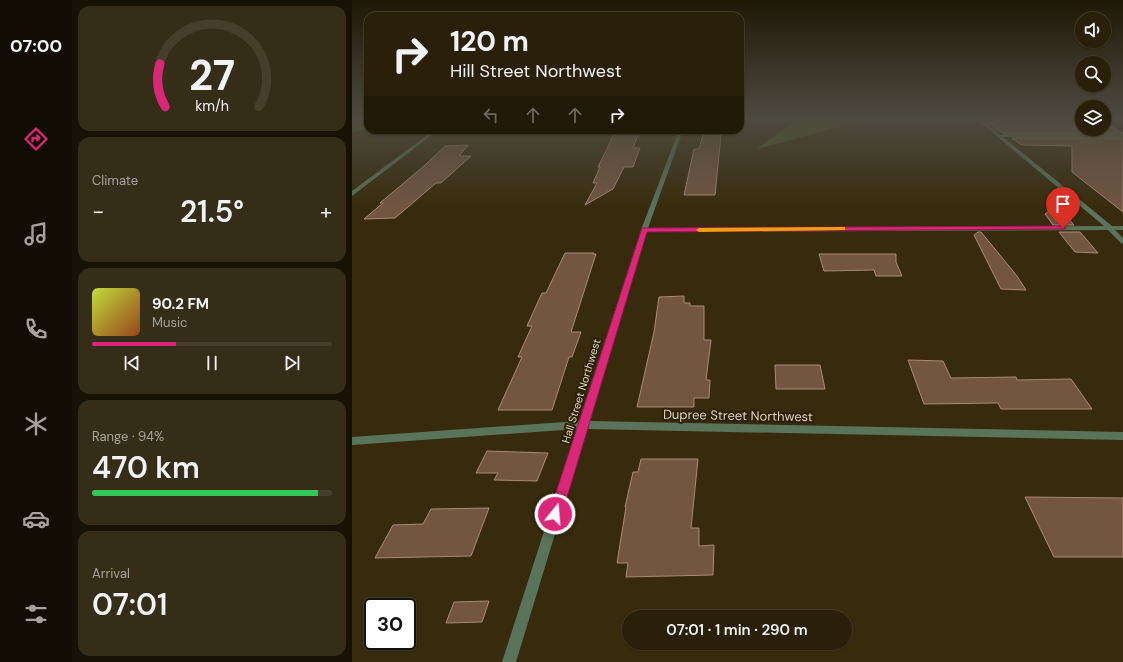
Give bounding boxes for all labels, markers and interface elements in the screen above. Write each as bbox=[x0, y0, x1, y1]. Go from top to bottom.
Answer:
map controls bbox=[1075, 12, 1111, 136]
button: sound bbox=[1075, 12, 1111, 48]
text: 120 m bbox=[450, 23, 529, 60]
icon: right bbox=[384, 28, 436, 80]
text: 07:00 bbox=[10, 34, 62, 58]
text: 27 bbox=[189, 48, 235, 102]
button: search bbox=[1075, 56, 1111, 92]
text: Hill Street Northwest bbox=[450, 59, 622, 83]
text: km/h bbox=[195, 96, 229, 114]
button: layers bbox=[1075, 100, 1111, 136]
icon: left bbox=[480, 104, 502, 126]
icon: ahead bbox=[522, 104, 544, 126]
icon: ahead bbox=[564, 104, 586, 126]
icon: right bbox=[606, 104, 628, 126]
icon: directions bbox=[22, 125, 50, 153]
text: Climate bbox=[92, 172, 138, 189]
pin bbox=[1046, 187, 1080, 228]
text: 21.5° bbox=[180, 192, 244, 231]
icon: arrive bbox=[1052, 193, 1074, 215]
text: − bbox=[92, 197, 104, 226]
text: + bbox=[320, 197, 332, 226]
icon: music bbox=[22, 220, 50, 248]
text: 90.2 FM bbox=[152, 294, 209, 314]
text: Music bbox=[152, 314, 187, 331]
icon: phone bbox=[22, 315, 50, 343]
street label: Hall Street Northwest bbox=[558, 337, 604, 445]
icon: previous bbox=[121, 352, 143, 374]
icon: pause bbox=[201, 352, 223, 374]
icon: next bbox=[281, 352, 303, 374]
street label: Dupree Street Northwest bbox=[663, 406, 813, 425]
icon: climate bbox=[22, 410, 50, 438]
text: Range · 94% bbox=[92, 428, 164, 445]
text: 470 km bbox=[92, 448, 200, 487]
position arrow bbox=[534, 493, 576, 535]
icon: car bbox=[22, 505, 50, 533]
text: Arrival bbox=[92, 565, 130, 582]
text: 07:01 bbox=[92, 585, 167, 624]
speed limit sign: 30 bbox=[364, 598, 416, 650]
icon: filters bbox=[22, 600, 50, 628]
text: 07:01 · 1 min · 290 m bbox=[666, 620, 808, 640]

